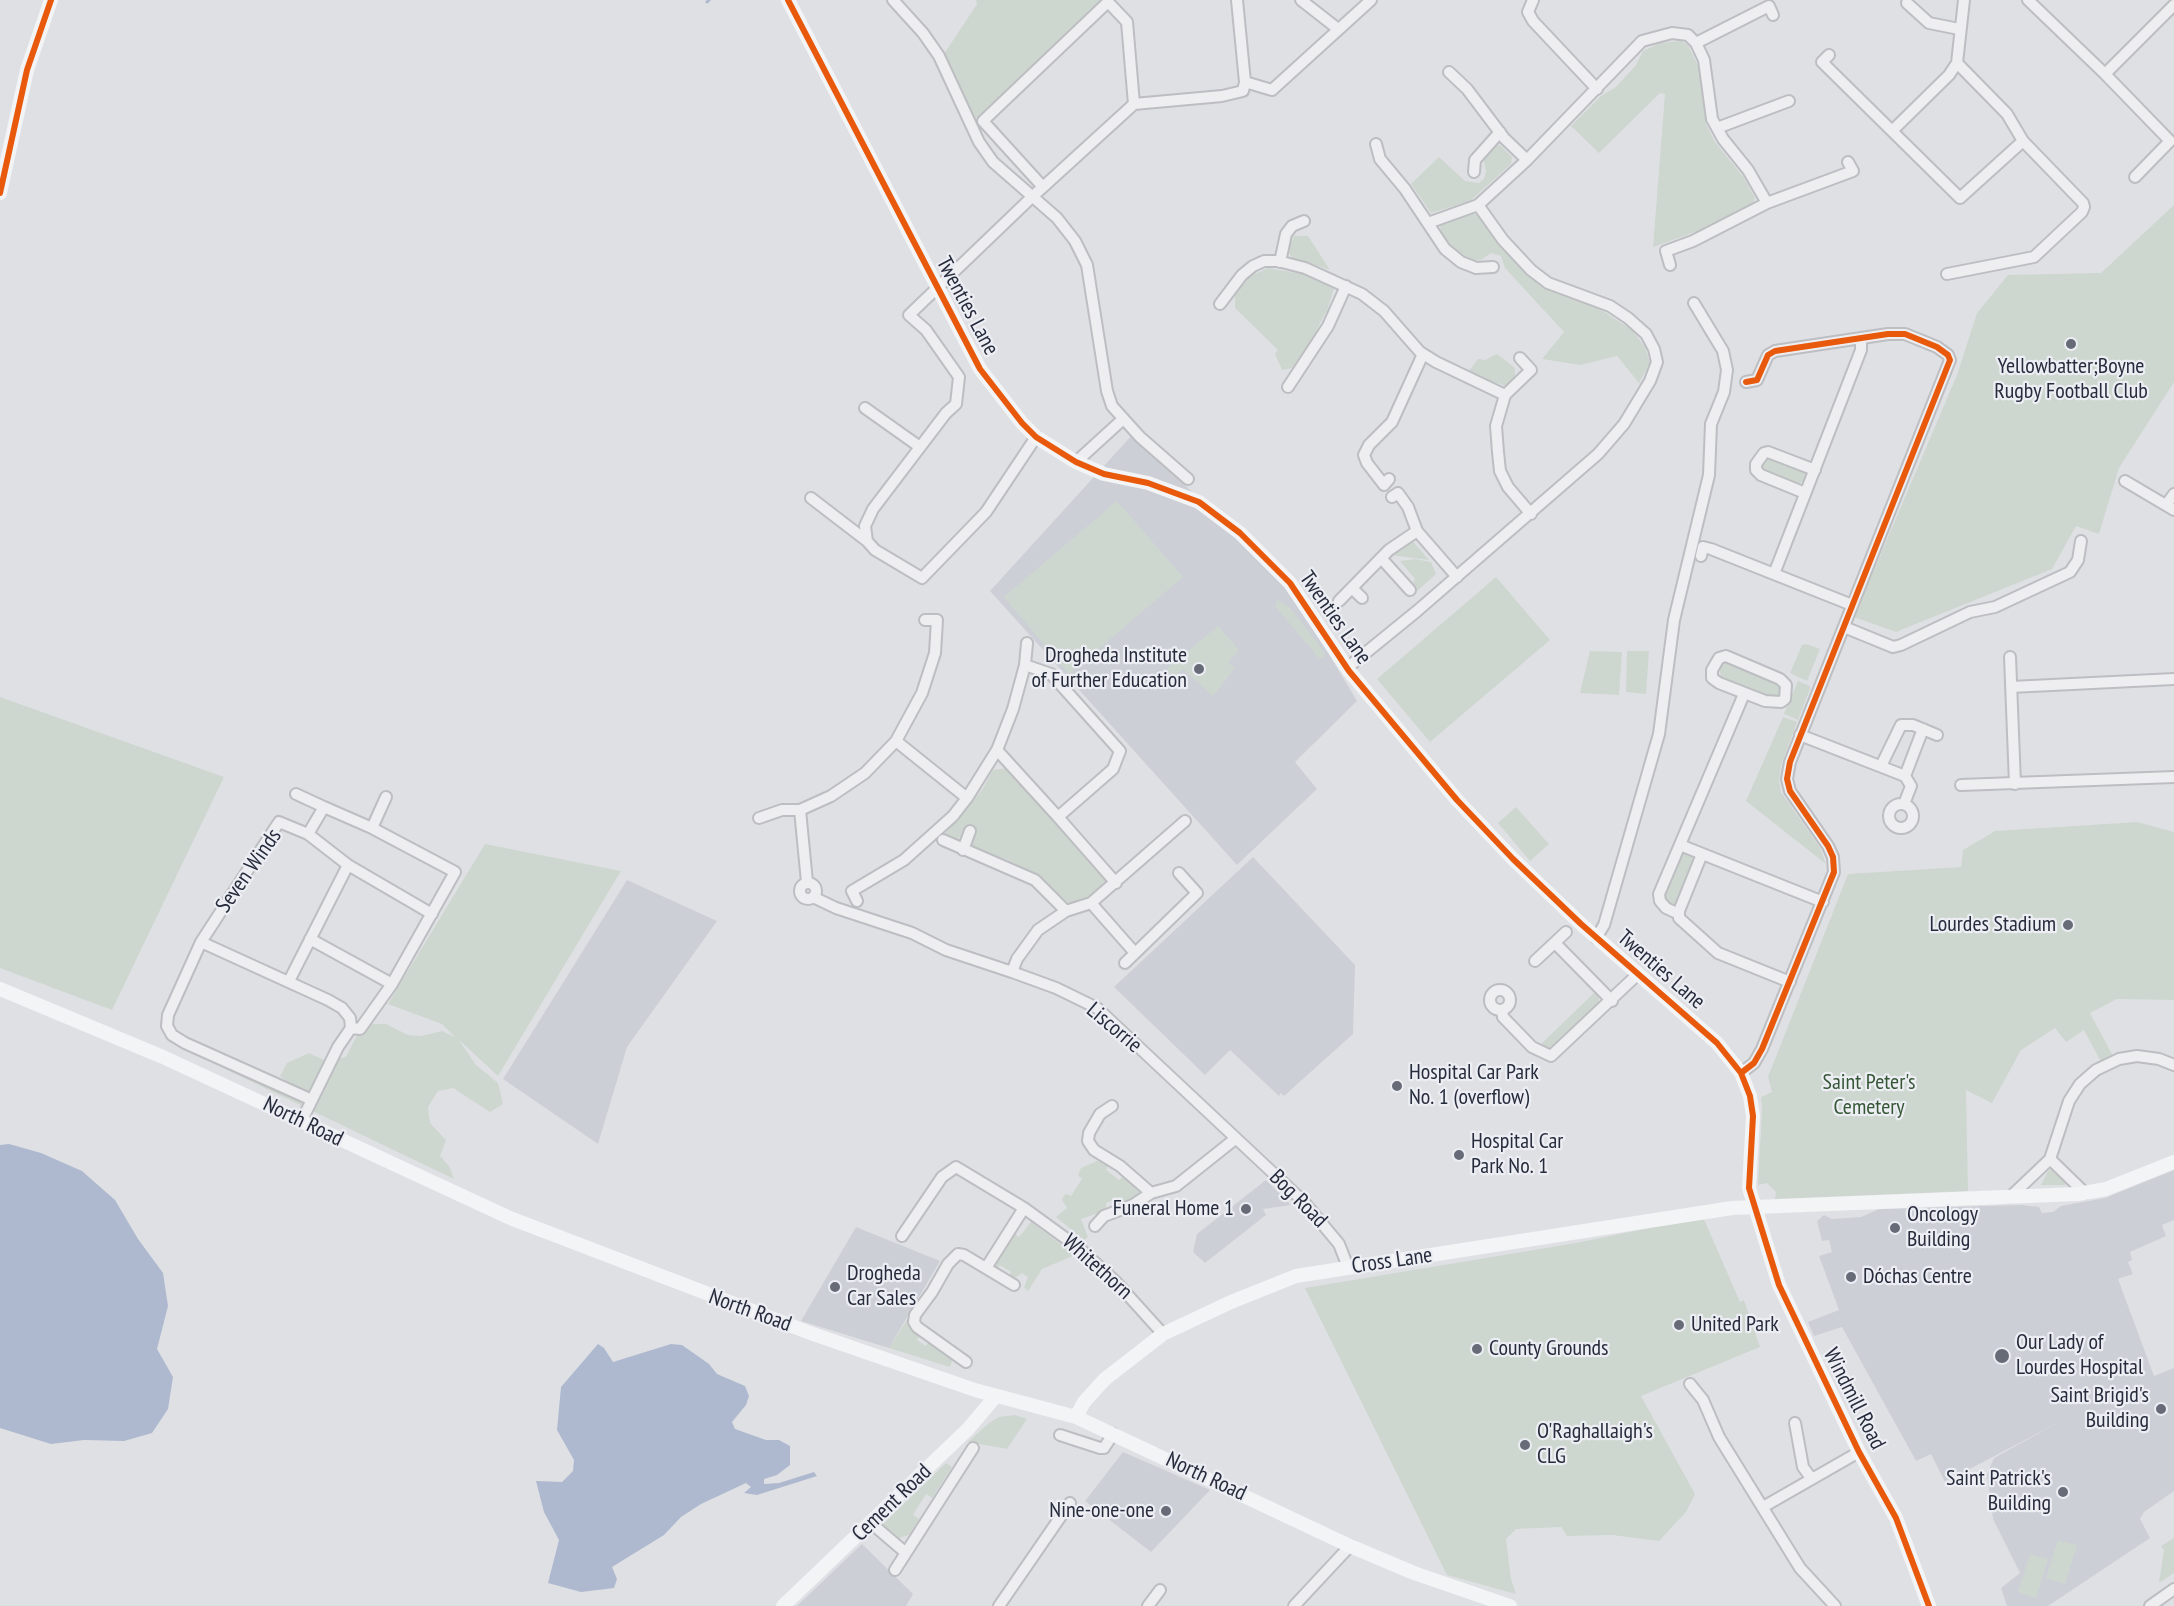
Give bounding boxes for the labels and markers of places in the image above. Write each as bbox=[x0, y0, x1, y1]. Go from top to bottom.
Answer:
marker: Yellowbatter;Boyne Rugby Football Club bbox=[2064, 337, 2078, 351]
place label: Yellowbatter;Boyne Rugby Football Club bbox=[1994, 354, 2148, 406]
place label: Drogheda Institute of Further Education bbox=[1032, 643, 1187, 694]
marker: Drogheda Institute of Further Education bbox=[1192, 662, 1206, 676]
place label: Lourdes Stadium bbox=[1930, 912, 2056, 938]
marker: Lourdes Stadium bbox=[2061, 918, 2075, 932]
place label: Hospital Car Park No. 1 (overflow) bbox=[1409, 1060, 1539, 1112]
marker: Hospital Car Park No. 1 (overflow) bbox=[1390, 1079, 1404, 1093]
place label: Hospital Car Park No. 1 bbox=[1471, 1129, 1563, 1180]
marker: Hospital Car Park No. 1 bbox=[1452, 1148, 1466, 1162]
place label: Funeral Home 1 bbox=[1113, 1196, 1234, 1222]
marker: Funeral Home 1 bbox=[1239, 1202, 1253, 1216]
place label: Oncology Building bbox=[1907, 1202, 1978, 1254]
marker: Oncology Building bbox=[1888, 1221, 1902, 1235]
place label: Drogheda Car Sales bbox=[847, 1261, 921, 1312]
place label: Dóchas Centre bbox=[1863, 1264, 1972, 1290]
marker: Dóchas Centre bbox=[1844, 1270, 1858, 1284]
marker: Drogheda Car Sales bbox=[828, 1280, 842, 1294]
place label: United Park bbox=[1691, 1312, 1779, 1338]
marker: United Park bbox=[1672, 1318, 1686, 1332]
place label: Our Lady of Lourdes Hospital bbox=[2016, 1330, 2143, 1382]
place label: County Grounds bbox=[1489, 1336, 1609, 1362]
marker: County Grounds bbox=[1470, 1342, 1484, 1356]
marker: Our Lady of Lourdes Hospital bbox=[1993, 1347, 2011, 1365]
place label: Saint Brigid's Building bbox=[2050, 1383, 2149, 1434]
marker: Saint Brigid's Building bbox=[2154, 1402, 2168, 1416]
place label: O'Raghallaigh's CLG bbox=[1537, 1419, 1653, 1470]
marker: O'Raghallaigh's CLG bbox=[1518, 1438, 1532, 1452]
place label: Saint Patrick's Building bbox=[1946, 1466, 2051, 1518]
marker: Saint Patrick's Building bbox=[2056, 1485, 2070, 1499]
place label: Nine-one-one bbox=[1049, 1498, 1154, 1524]
marker: Nine-one-one bbox=[1159, 1504, 1173, 1518]

